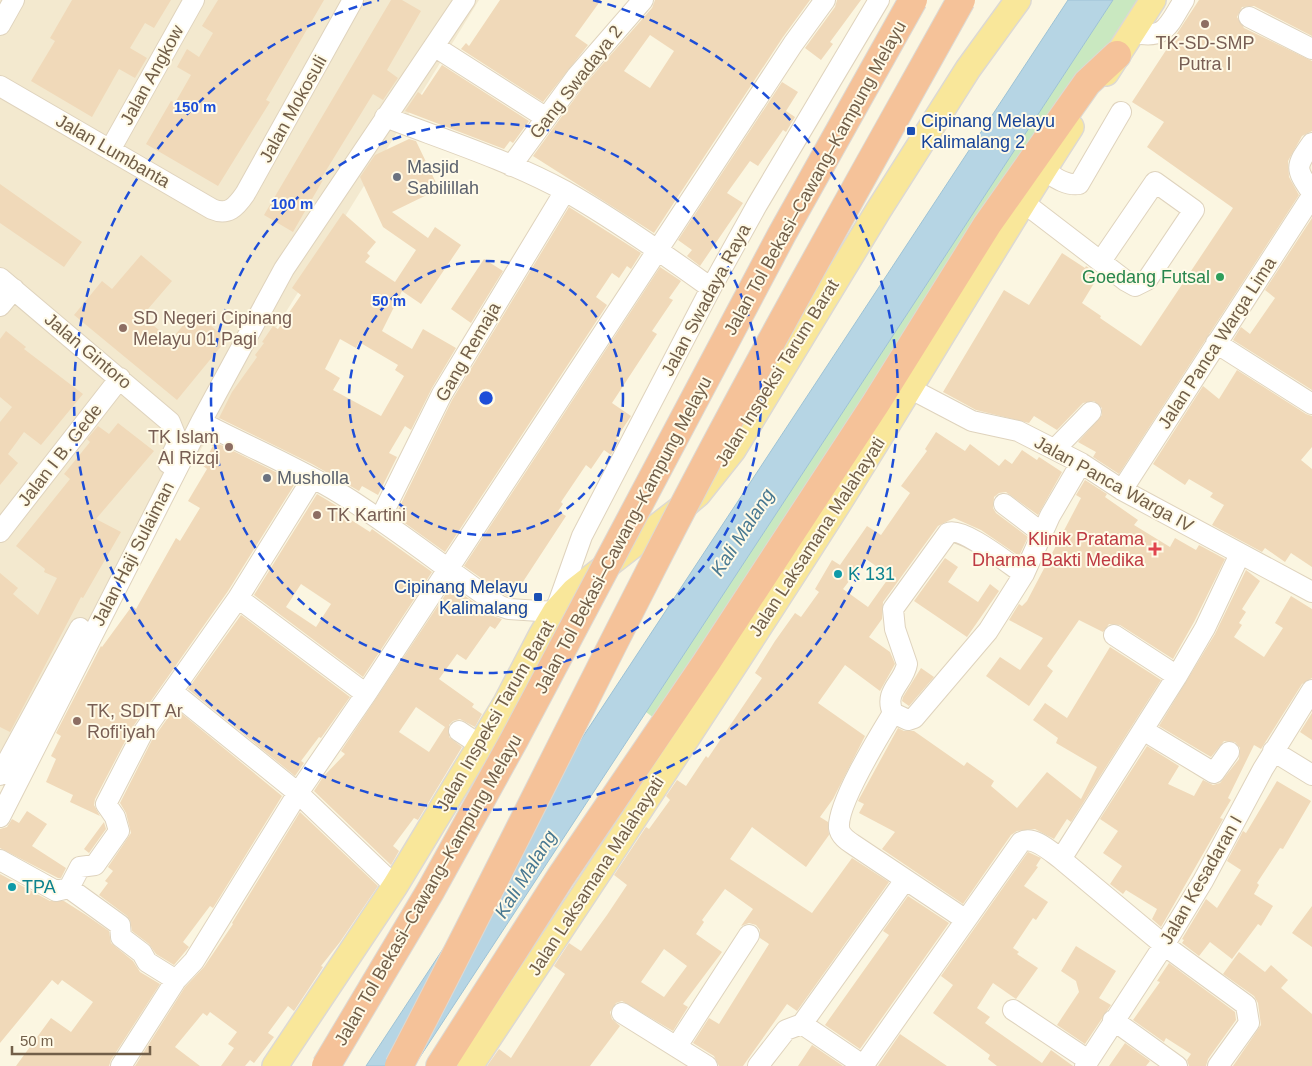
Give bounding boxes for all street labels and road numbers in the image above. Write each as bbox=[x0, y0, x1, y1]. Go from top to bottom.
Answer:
street label: Jalan Tol Bekasi–Cawang–Kampung Melayu bbox=[720, 18, 910, 338]
street label: Jalan Angkow bbox=[116, 21, 188, 128]
street label: Gang Swadaya 2 bbox=[526, 21, 626, 143]
street label: Jalan Mokosuli bbox=[255, 52, 331, 166]
street label: Jalan Lumbanta bbox=[53, 110, 174, 192]
street label: Jalan Swadaya Raya bbox=[657, 220, 755, 379]
street label: Jalan Panca Warga Lima bbox=[1154, 253, 1281, 432]
street label: Jalan Inspeksi Tarum Barat bbox=[711, 276, 843, 470]
street label: Gang Remaja bbox=[432, 298, 505, 405]
street label: Jalan Gintoro bbox=[41, 309, 135, 393]
street label: Jalan Tol Bekasi–Cawang–Kampung Melayu bbox=[531, 373, 715, 697]
street label: Jalan I B. Gede bbox=[14, 400, 106, 510]
street label: Jalan Panca Warga IV bbox=[1031, 432, 1197, 536]
street label: Jalan Laksamana Malahayati bbox=[745, 434, 889, 640]
street label: Jalan Haji Sulaiman bbox=[88, 479, 178, 629]
street label: Jalan Inspeksi Tarum Barat bbox=[432, 617, 558, 815]
street label: Jalan Tol Bekasi–Cawang–Kampung Melayu bbox=[330, 731, 526, 1049]
street label: Jalan Laksamana Malahayati bbox=[524, 773, 668, 979]
street label: Jalan Kesadaran I bbox=[1156, 812, 1246, 948]

